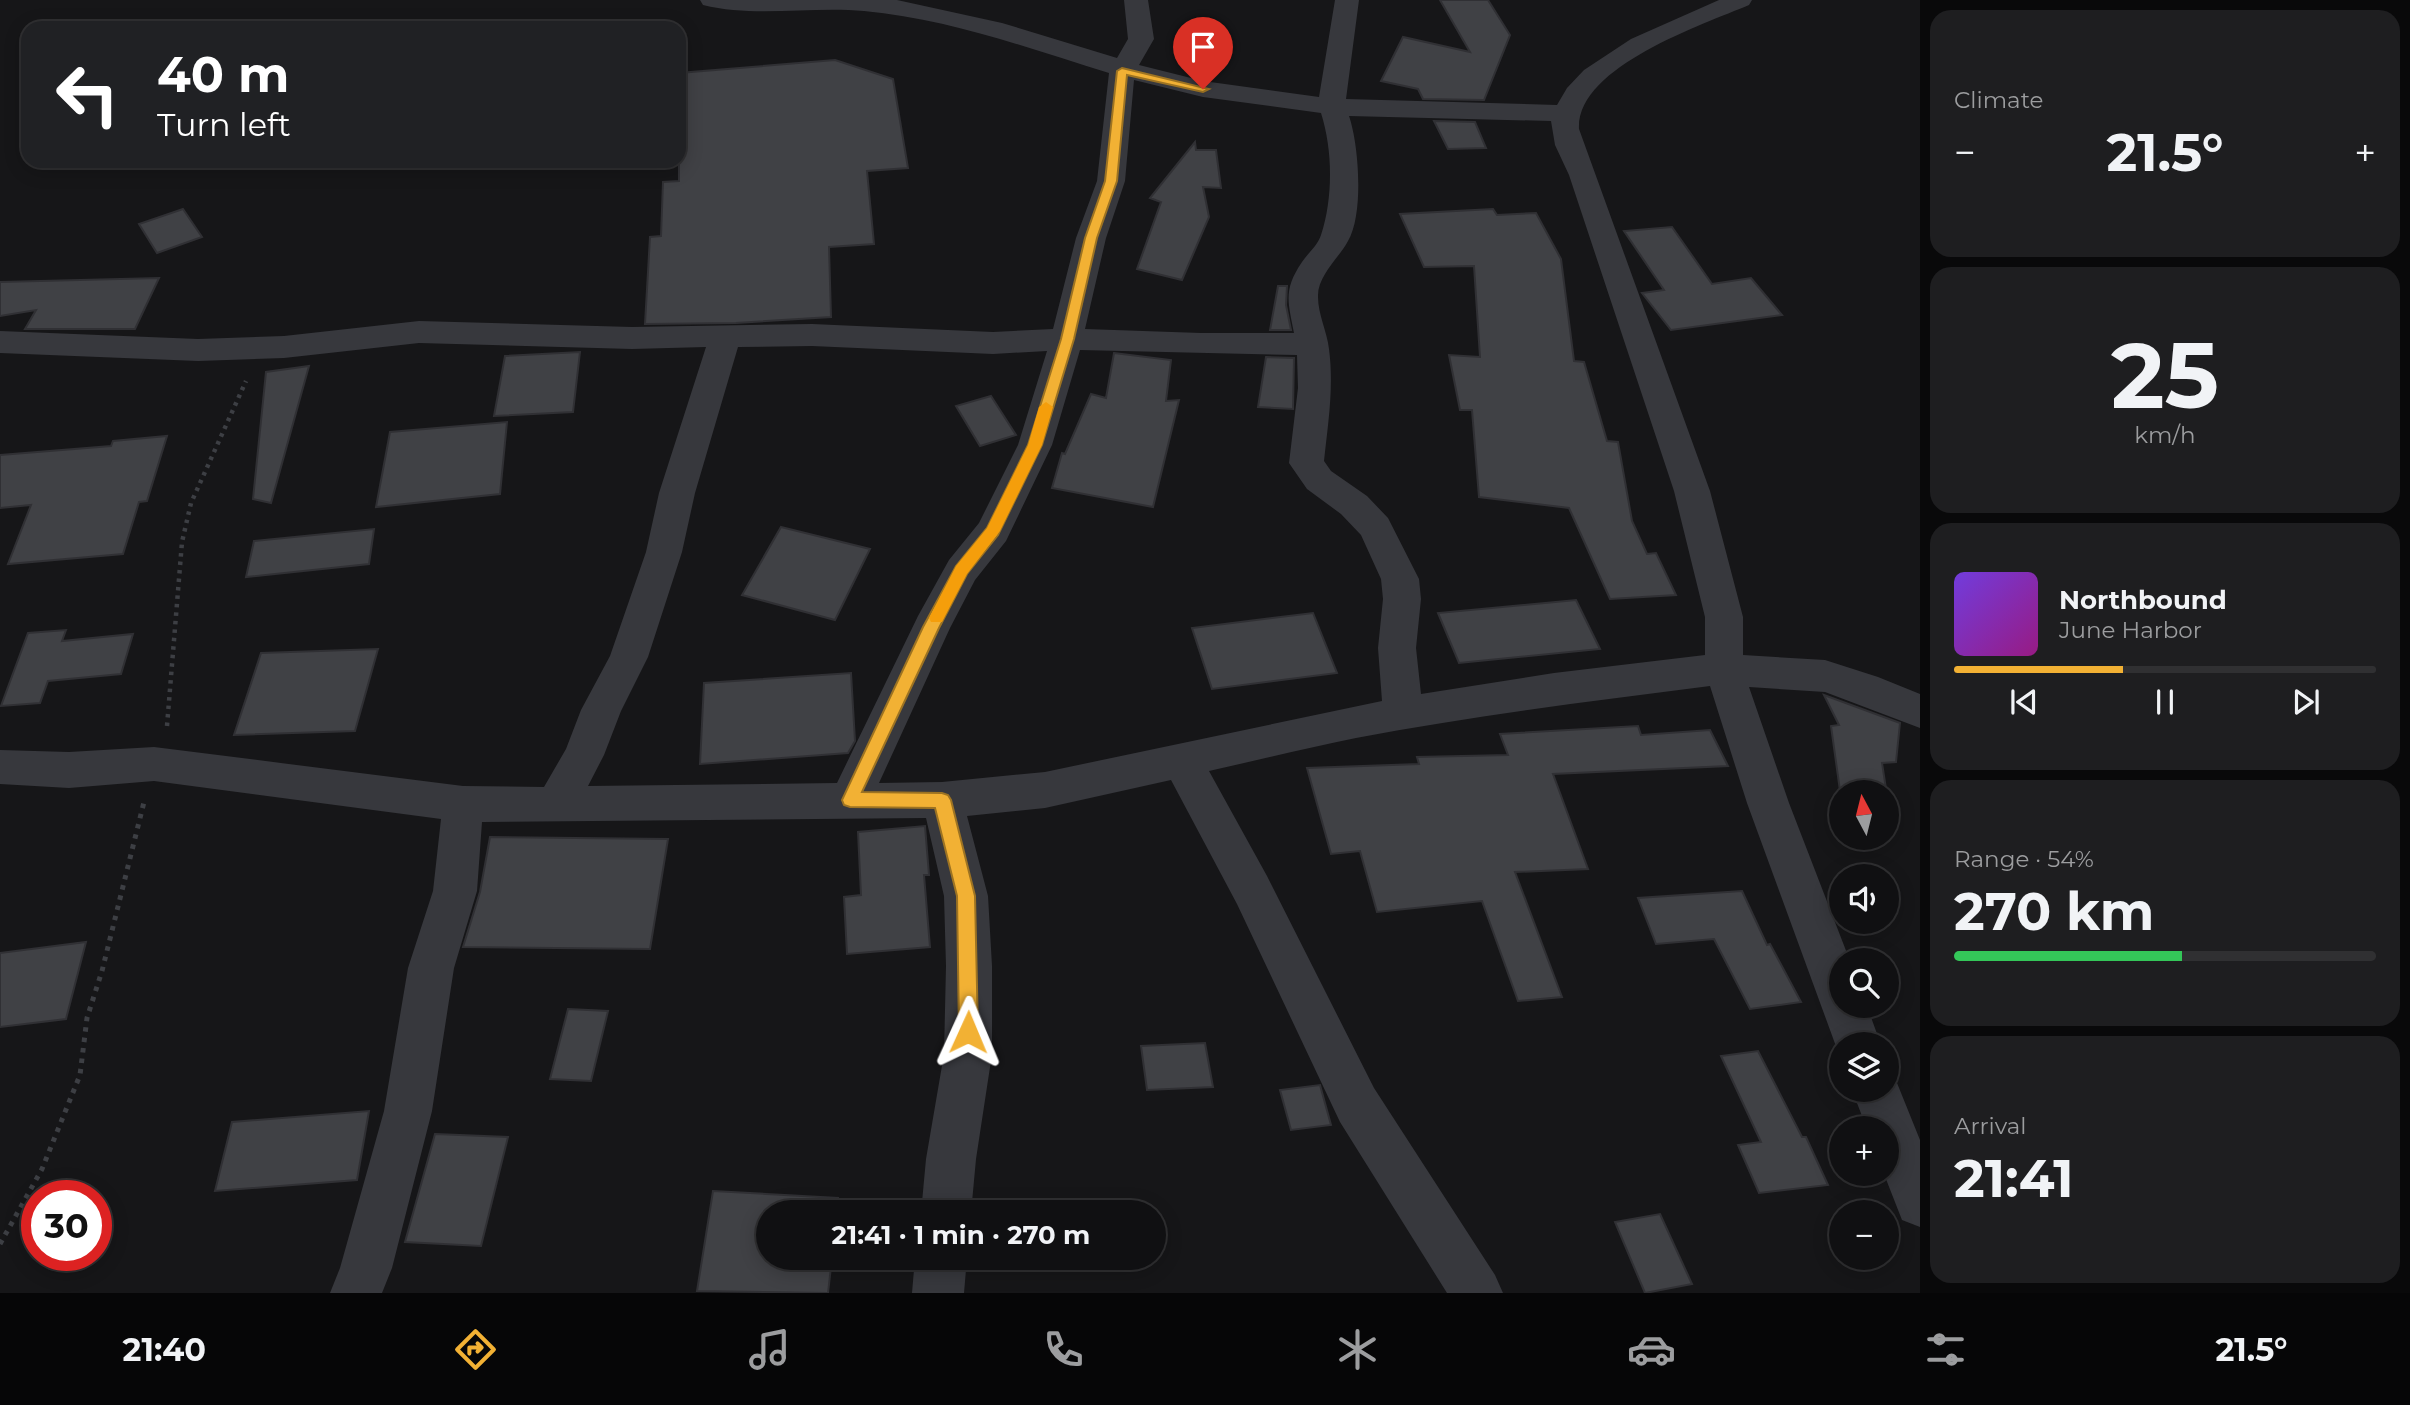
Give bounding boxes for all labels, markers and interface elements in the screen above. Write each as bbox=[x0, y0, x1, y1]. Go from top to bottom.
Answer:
pin bbox=[1173, 17, 1233, 89]
icon: arrive bbox=[1184, 28, 1222, 66]
text: 40 m bbox=[157, 45, 289, 104]
icon: left bbox=[42, 49, 133, 140]
text: Climate bbox=[1954, 86, 2043, 114]
text: Turn left bbox=[157, 105, 291, 144]
text: 21.5° bbox=[2106, 121, 2224, 184]
text: − bbox=[1954, 129, 1976, 176]
text: + bbox=[2354, 129, 2376, 176]
text: 25 bbox=[2111, 320, 2219, 431]
text: km/h bbox=[2134, 421, 2196, 449]
text: Northbound bbox=[2059, 584, 2227, 616]
text: June Harbor bbox=[2059, 616, 2202, 644]
icon: previous bbox=[2005, 683, 2043, 721]
icon: pause bbox=[2146, 683, 2184, 721]
icon: next bbox=[2287, 683, 2325, 721]
north arrow bbox=[1829, 780, 1899, 850]
map controls bbox=[1829, 780, 1899, 1270]
text: Range · 54% bbox=[1954, 845, 2094, 873]
button: sound bbox=[1829, 864, 1899, 934]
text: 270 km bbox=[1954, 880, 2154, 943]
button: search bbox=[1829, 948, 1899, 1018]
position arrow bbox=[931, 995, 1005, 1069]
button: layers bbox=[1829, 1032, 1899, 1102]
text: Arrival bbox=[1954, 1112, 2027, 1140]
button: + bbox=[1829, 1116, 1899, 1186]
text: 21:41 bbox=[1954, 1147, 2074, 1210]
speed limit sign: 30 bbox=[21, 1180, 112, 1271]
button: − bbox=[1829, 1200, 1899, 1270]
text: 21:41 · 1 min · 270 m bbox=[832, 1219, 1090, 1251]
icon: directions bbox=[451, 1325, 500, 1374]
icon: music bbox=[745, 1325, 794, 1374]
icon: phone bbox=[1039, 1325, 1088, 1374]
icon: climate bbox=[1333, 1325, 1382, 1374]
icon: car bbox=[1627, 1325, 1676, 1374]
icon: filters bbox=[1921, 1325, 1970, 1374]
text: 21:40 bbox=[123, 1330, 206, 1369]
text: 21.5° bbox=[2215, 1330, 2287, 1369]

